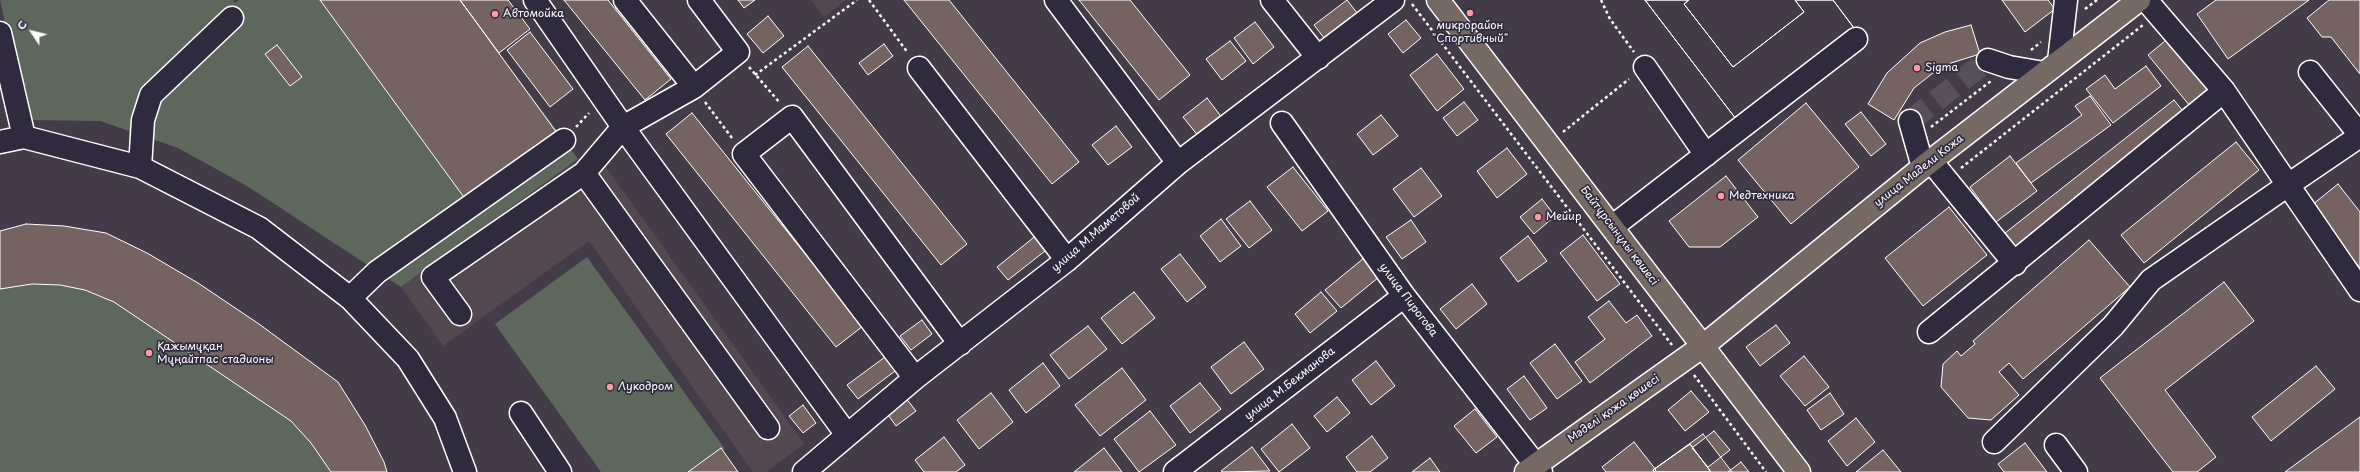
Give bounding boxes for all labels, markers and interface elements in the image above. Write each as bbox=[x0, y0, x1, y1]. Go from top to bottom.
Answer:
place label: Автомойка bbox=[503, 7, 564, 21]
marker: микрорайон "Спортивный" bbox=[1465, 8, 1475, 18]
marker: Автомойка bbox=[490, 9, 500, 19]
north arrow bbox=[12, 12, 52, 52]
text: С bbox=[12, 17, 31, 33]
place label: микрорайон "Спортивный" bbox=[1432, 19, 1508, 45]
place label: Sigma bbox=[1925, 61, 1958, 75]
marker: Sigma bbox=[1912, 63, 1922, 73]
street label: улица Мадели Кожа bbox=[1872, 132, 1966, 210]
street label: Байтұрсынұлы көшесі bbox=[1577, 184, 1661, 288]
place label: Медтехника bbox=[1729, 189, 1795, 203]
street label: улица М.Маметовой bbox=[1049, 191, 1143, 275]
marker: Медтехника bbox=[1716, 191, 1726, 201]
place label: Мейир bbox=[1546, 210, 1582, 224]
marker: Мейир bbox=[1533, 212, 1543, 222]
street label: улица Пирогова bbox=[1376, 261, 1440, 339]
place label: Қажымұқан Мұңайтпас стадионы bbox=[157, 340, 274, 366]
street label: улица М.Бекманова bbox=[1242, 345, 1338, 423]
marker: Қажымұқан Мұңайтпас стадионы bbox=[144, 348, 154, 358]
street label: Мәделі қожа көшесі bbox=[1566, 372, 1662, 446]
place label: Лукодром bbox=[618, 380, 673, 394]
marker: Лукодром bbox=[605, 382, 615, 392]

